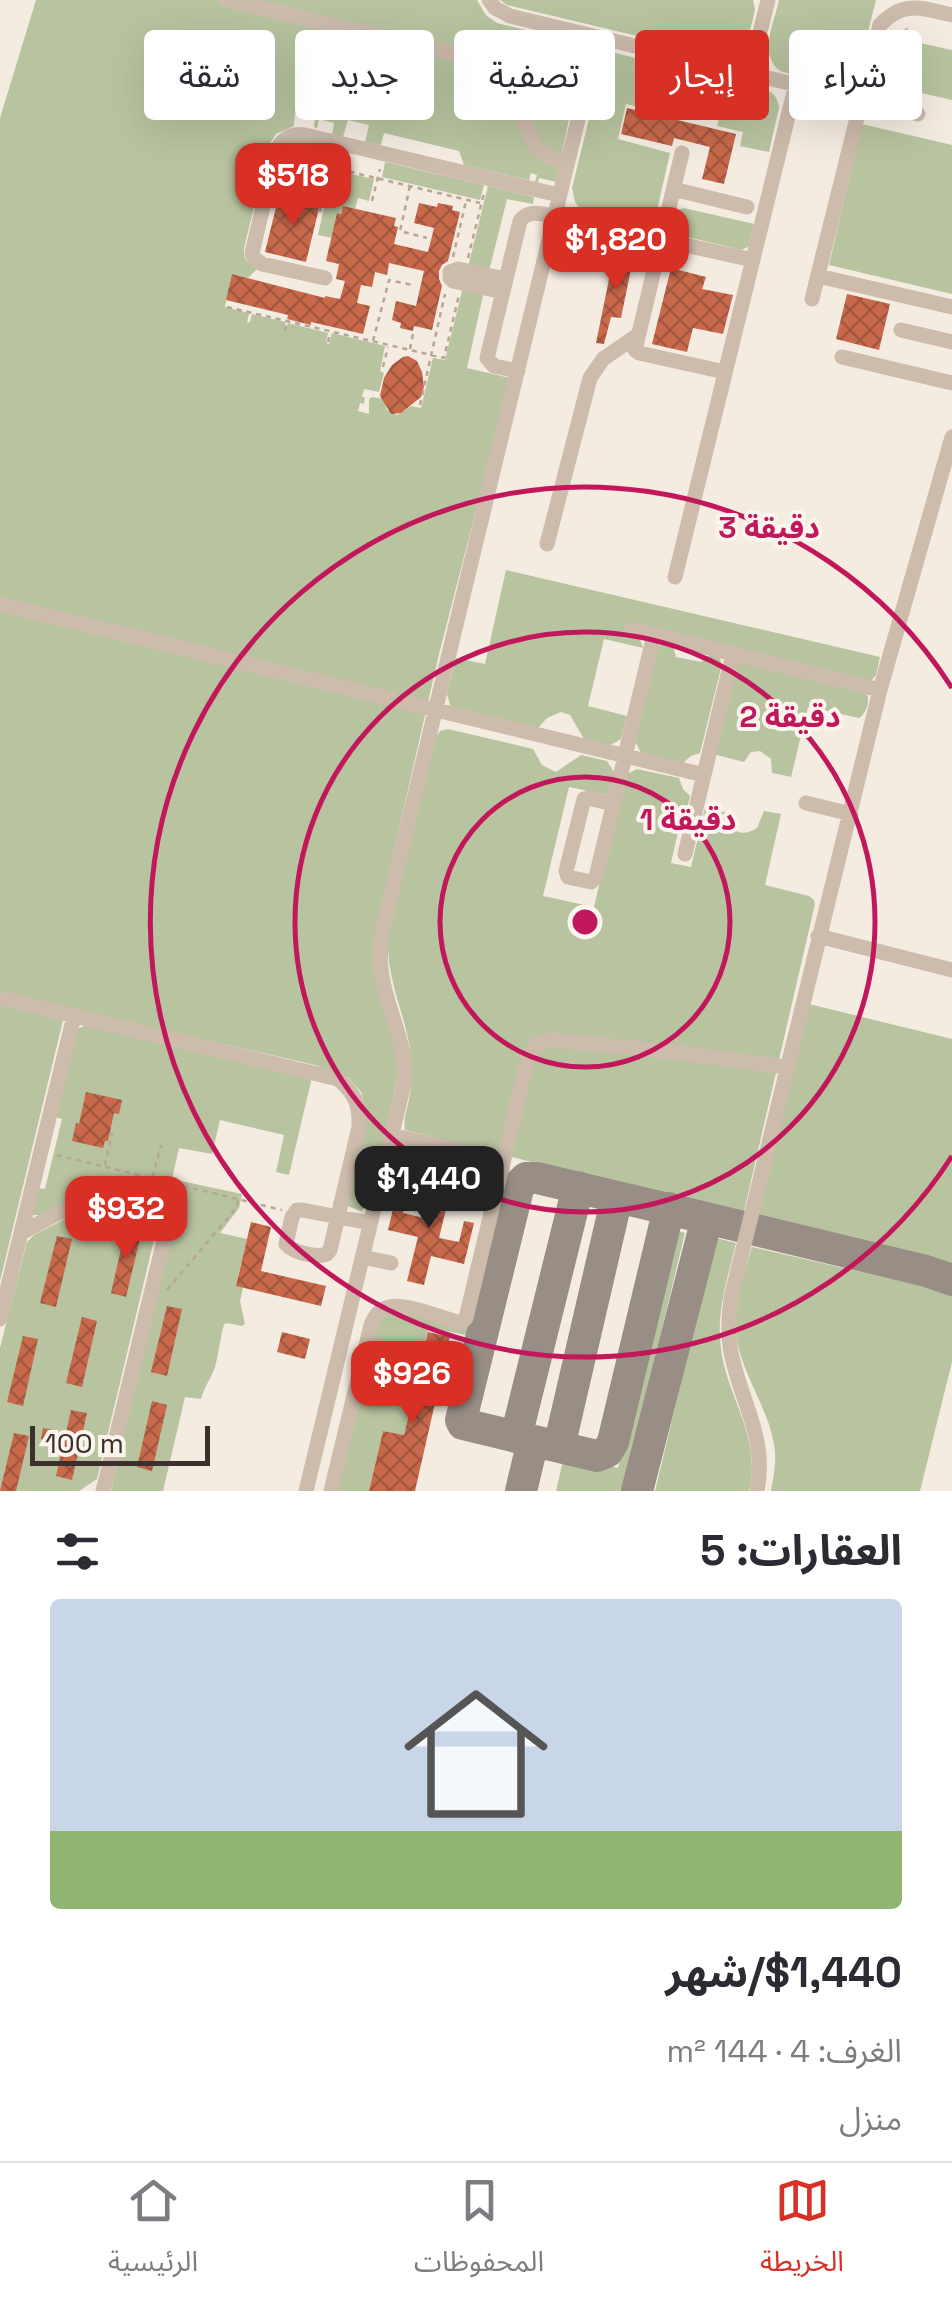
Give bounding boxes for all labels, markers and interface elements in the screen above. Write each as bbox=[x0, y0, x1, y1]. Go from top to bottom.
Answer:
chip: شقة bbox=[144, 30, 275, 120]
chip: جديد bbox=[295, 30, 434, 120]
chip: تصفية bbox=[454, 30, 615, 120]
chip: إيجار bbox=[635, 30, 769, 120]
chip: شراء bbox=[789, 30, 922, 120]
pin: $518 bbox=[234, 143, 352, 228]
text: $518 bbox=[257, 155, 329, 195]
pin: $1,820 bbox=[535, 207, 697, 292]
text: $1,820 bbox=[565, 219, 667, 259]
text: 3 دقيقة bbox=[718, 508, 820, 547]
text: 2 دقيقة bbox=[740, 697, 840, 736]
text: 1 دقيقة bbox=[640, 800, 736, 839]
centre of rings bbox=[567, 904, 603, 940]
pin: $1,440 bbox=[348, 1146, 510, 1231]
text: $1,440 bbox=[377, 1158, 481, 1198]
pin: $932 bbox=[67, 1176, 185, 1261]
text: $932 bbox=[87, 1188, 165, 1228]
pin: $926 bbox=[353, 1341, 471, 1426]
text: $926 bbox=[373, 1353, 451, 1393]
scale bar bbox=[30, 1421, 210, 1466]
text: 100 m bbox=[45, 1425, 124, 1461]
icon: filters bbox=[50, 1524, 105, 1579]
text: العقارات: 5 bbox=[700, 1524, 902, 1577]
icon: home bbox=[386, 1664, 566, 1844]
text: $1,440/شهر bbox=[665, 1946, 902, 1999]
text: الغرف: 4 · 144 m² bbox=[667, 2031, 902, 2071]
text: منزل bbox=[839, 2099, 902, 2139]
tab: الرئيسية bbox=[108, 2173, 198, 2292]
tab: المحفوظات bbox=[414, 2173, 544, 2292]
tab: الخريطة bbox=[760, 2173, 844, 2292]

